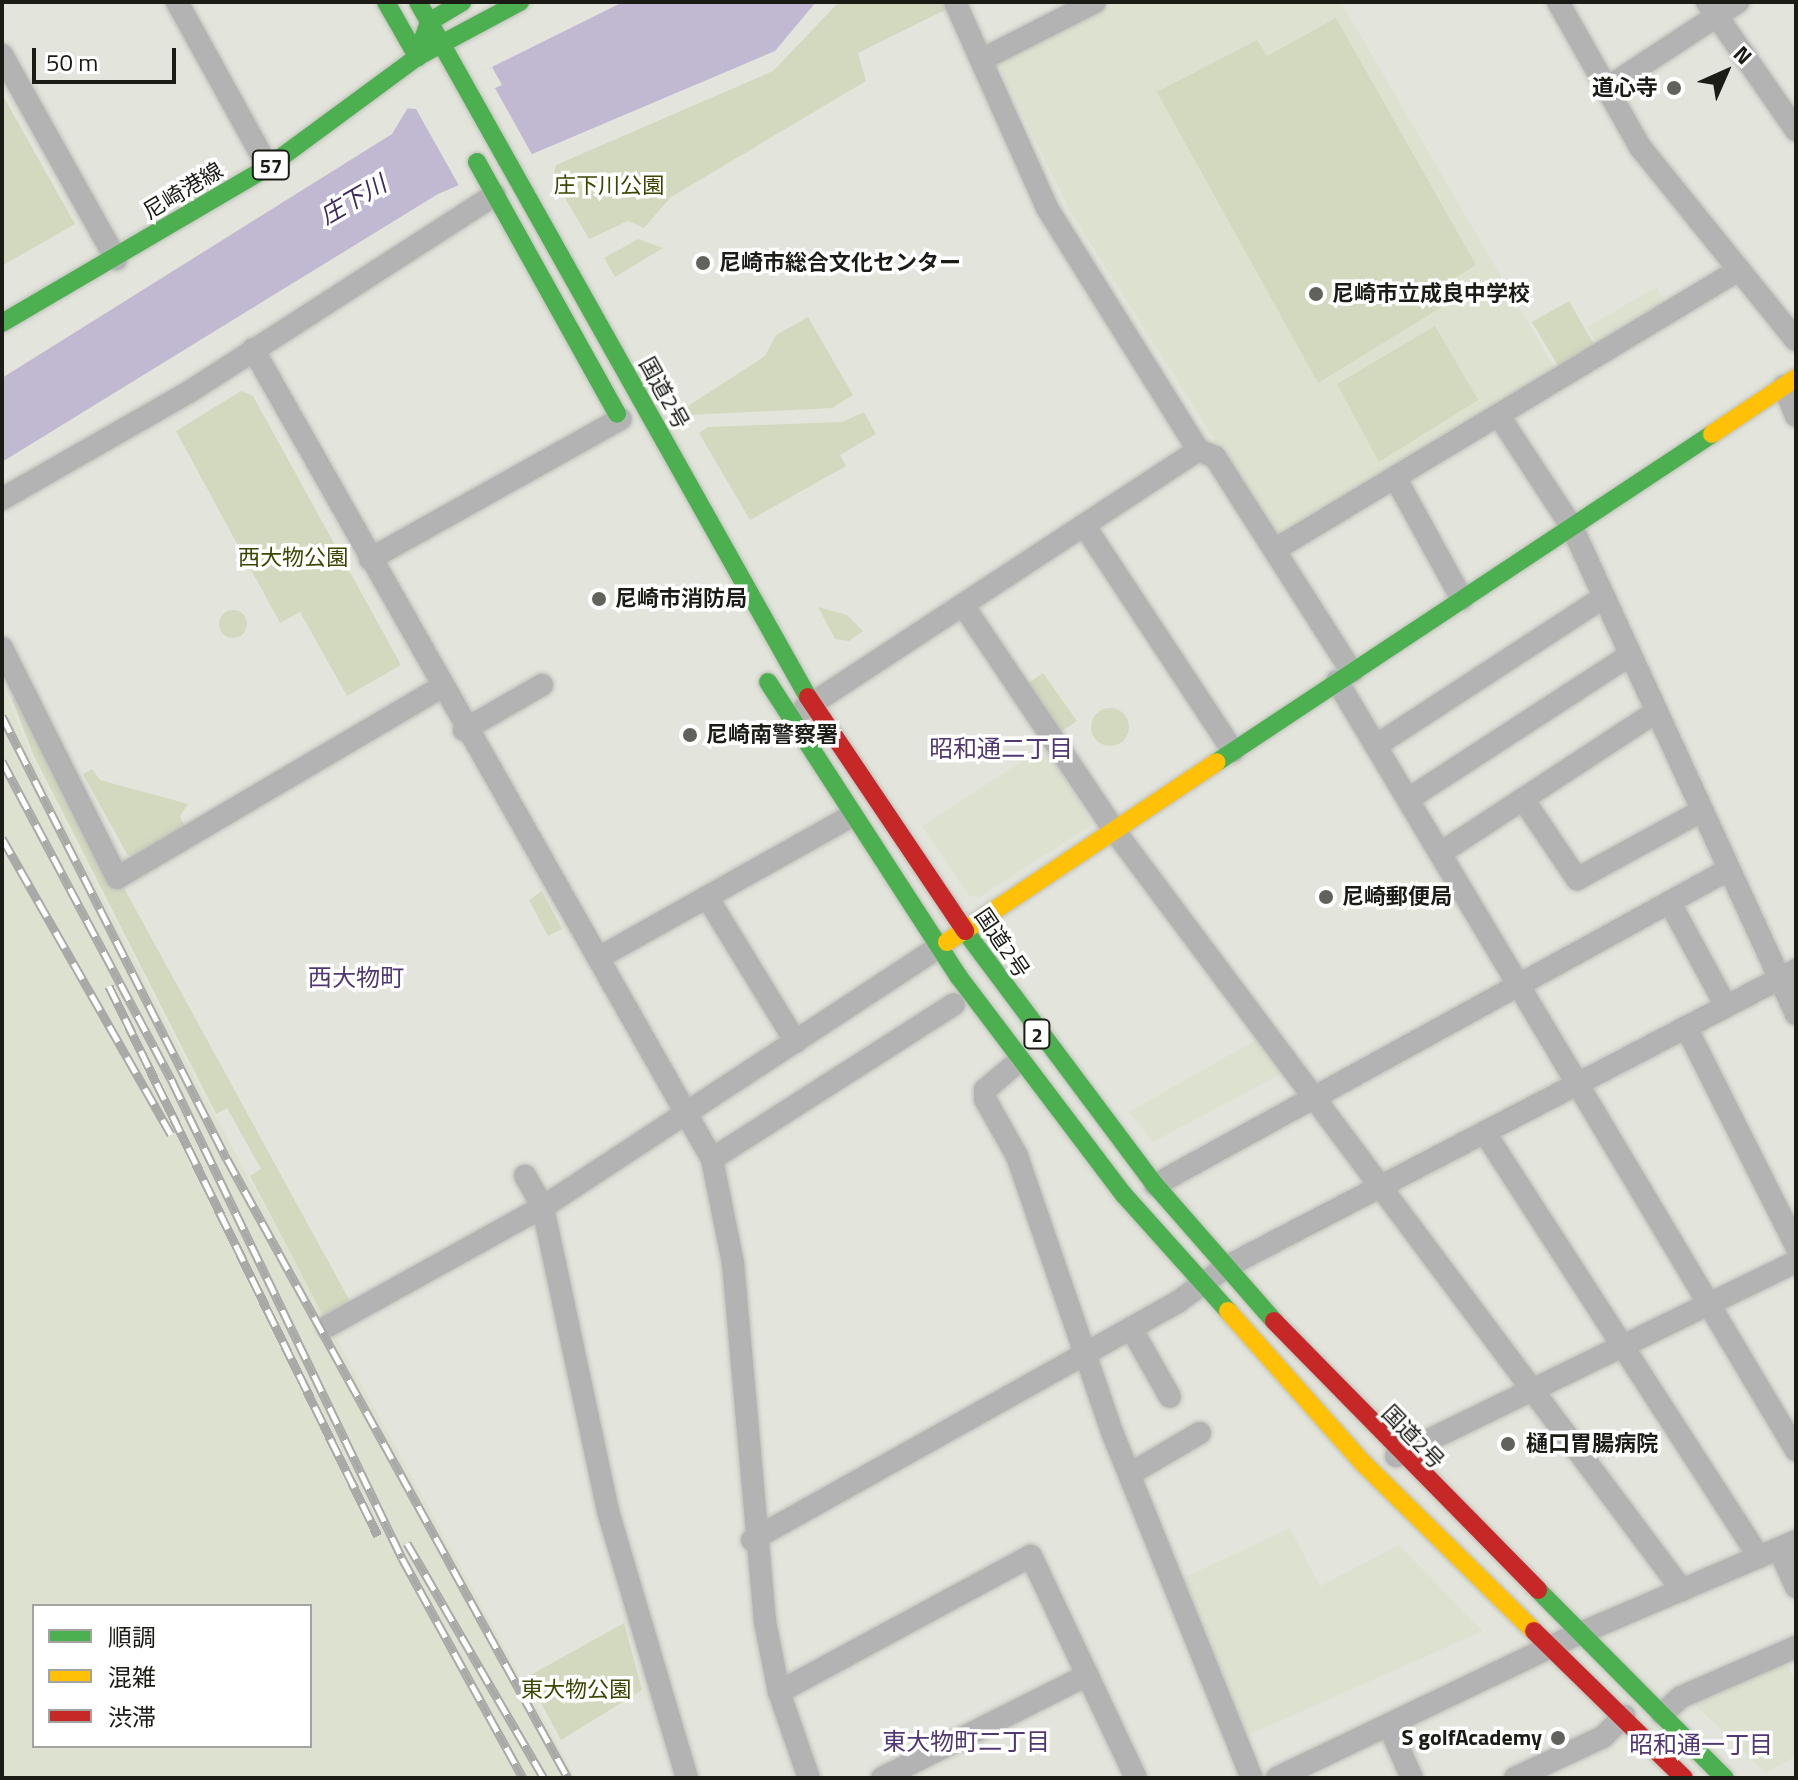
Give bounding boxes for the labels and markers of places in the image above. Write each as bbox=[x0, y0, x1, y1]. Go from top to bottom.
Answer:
place label: 道心寺 bbox=[1592, 75, 1658, 101]
marker: 道心寺 bbox=[1665, 79, 1683, 97]
place label: 尼崎市総合文化センター bbox=[719, 250, 961, 276]
marker: 尼崎市総合文化センター bbox=[694, 254, 712, 272]
place label: 尼崎市立成良中学校 bbox=[1332, 281, 1530, 307]
marker: 尼崎市立成良中学校 bbox=[1307, 285, 1325, 303]
place label: 尼崎市消防局 bbox=[615, 586, 747, 612]
marker: 尼崎市消防局 bbox=[590, 590, 608, 608]
place label: 尼崎南警察署 bbox=[706, 722, 838, 748]
marker: 尼崎南警察署 bbox=[681, 726, 699, 744]
place label: 尼崎郵便局 bbox=[1342, 884, 1452, 910]
marker: 尼崎郵便局 bbox=[1317, 888, 1335, 906]
place label: 樋口胃腸病院 bbox=[1526, 1431, 1658, 1457]
marker: 樋口胃腸病院 bbox=[1497, 1433, 1519, 1455]
place label: S golfAcademy bbox=[1402, 1725, 1542, 1751]
marker: S golfAcademy bbox=[1549, 1729, 1567, 1747]

